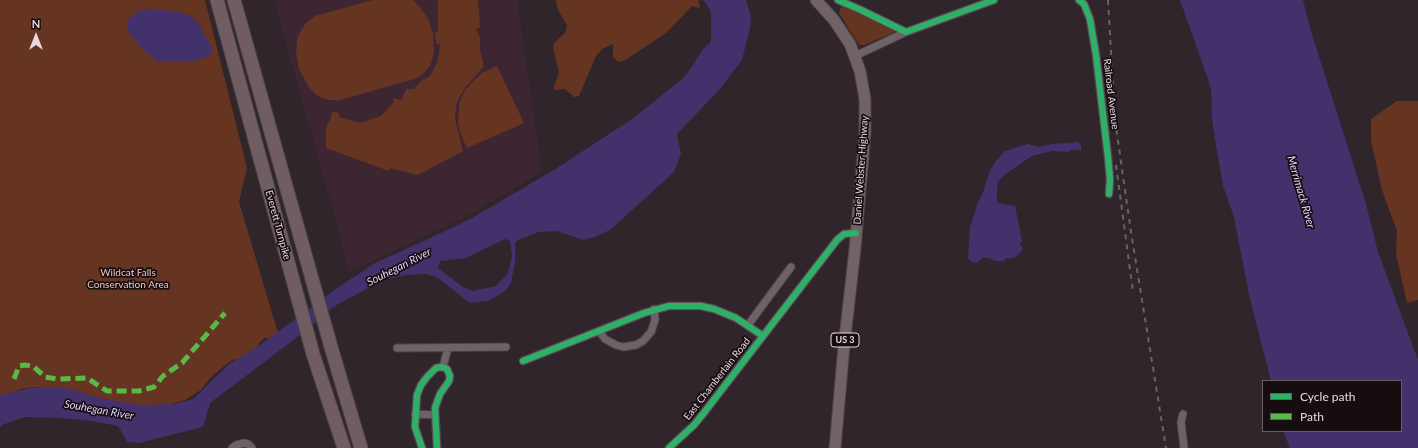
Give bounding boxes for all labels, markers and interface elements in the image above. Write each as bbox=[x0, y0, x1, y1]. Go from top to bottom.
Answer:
north arrow bbox=[16, 16, 56, 56]
text: N bbox=[32, 17, 40, 30]
street label: Railroad Avenue bbox=[1101, 58, 1121, 130]
street label: Daniel Webster Highway bbox=[851, 115, 871, 225]
water label: Merrimack River bbox=[1284, 154, 1318, 230]
street label: Everett Turnpike bbox=[263, 189, 293, 261]
water label: Souhegan River bbox=[365, 245, 433, 289]
park label: Wildcat Falls Conservation Area bbox=[87, 267, 169, 290]
road number: US 3 bbox=[831, 333, 859, 347]
street label: East Chamberlain Road bbox=[681, 335, 753, 423]
legend bbox=[1262, 380, 1402, 432]
text: Cycle path bbox=[1300, 389, 1355, 404]
water label: Souhegan River bbox=[63, 397, 135, 423]
text: Path bbox=[1300, 409, 1324, 424]

